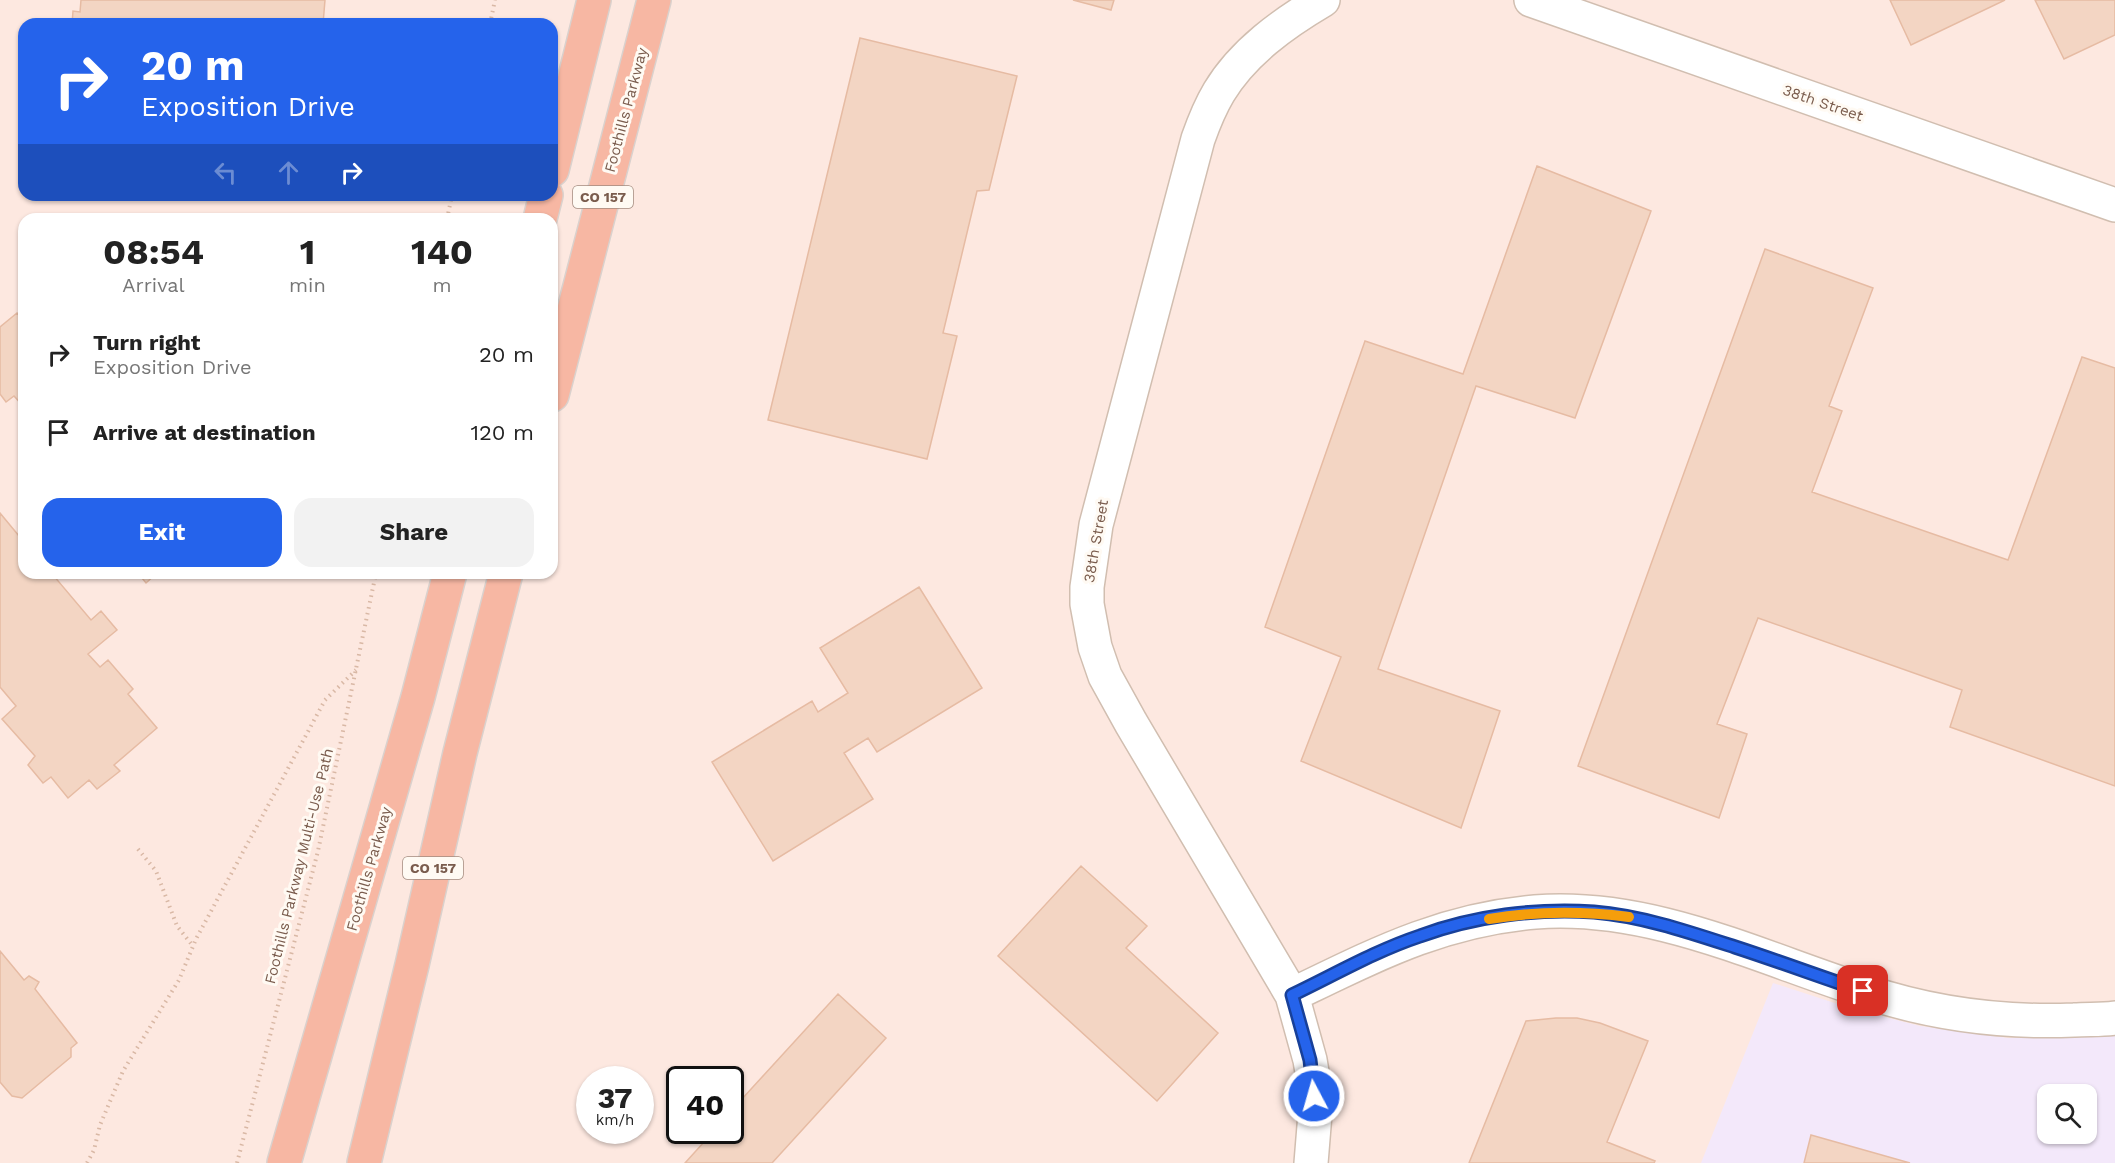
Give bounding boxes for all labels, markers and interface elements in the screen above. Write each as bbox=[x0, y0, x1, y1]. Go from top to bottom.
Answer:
text: 20 m bbox=[141, 41, 245, 90]
icon: right bbox=[42, 42, 120, 120]
street label: Foothills Parkway bbox=[601, 45, 651, 174]
street label: 38th Street bbox=[1780, 81, 1866, 125]
text: Exposition Drive bbox=[141, 91, 355, 123]
icon: left bbox=[209, 156, 242, 189]
icon: ahead bbox=[272, 156, 305, 189]
icon: right bbox=[335, 156, 368, 189]
road number: CO 157 bbox=[573, 186, 633, 208]
text: 08:54 bbox=[103, 231, 204, 273]
text: 1 bbox=[300, 231, 315, 273]
text: 140 bbox=[411, 231, 473, 273]
text: Arrival bbox=[122, 273, 185, 297]
text: min bbox=[289, 273, 326, 297]
text: m bbox=[432, 273, 451, 297]
text: Turn right bbox=[93, 330, 200, 355]
icon: right bbox=[42, 338, 75, 371]
text: 20 m bbox=[479, 342, 534, 367]
text: Exposition Drive bbox=[93, 355, 251, 379]
icon: arrive bbox=[42, 416, 75, 449]
text: Arrive at destination bbox=[93, 420, 316, 445]
text: 120 m bbox=[470, 420, 534, 445]
street label: 38th Street bbox=[1080, 497, 1112, 584]
button: Exit bbox=[42, 498, 282, 567]
button: Share bbox=[294, 498, 534, 567]
street label: Foothills Parkway Multi-Use Path bbox=[261, 746, 337, 986]
street label: Foothills Parkway bbox=[343, 805, 395, 933]
road number: CO 157 bbox=[403, 857, 463, 879]
pin bbox=[1837, 965, 1888, 1016]
icon: arrive bbox=[1846, 974, 1879, 1007]
position arrow bbox=[1282, 1064, 1346, 1128]
speed limit sign: 40 bbox=[666, 1066, 744, 1144]
text: 37 bbox=[597, 1080, 633, 1115]
map controls bbox=[2037, 1084, 2097, 1144]
button: search bbox=[2037, 1084, 2097, 1144]
text: km/h bbox=[596, 1111, 634, 1129]

